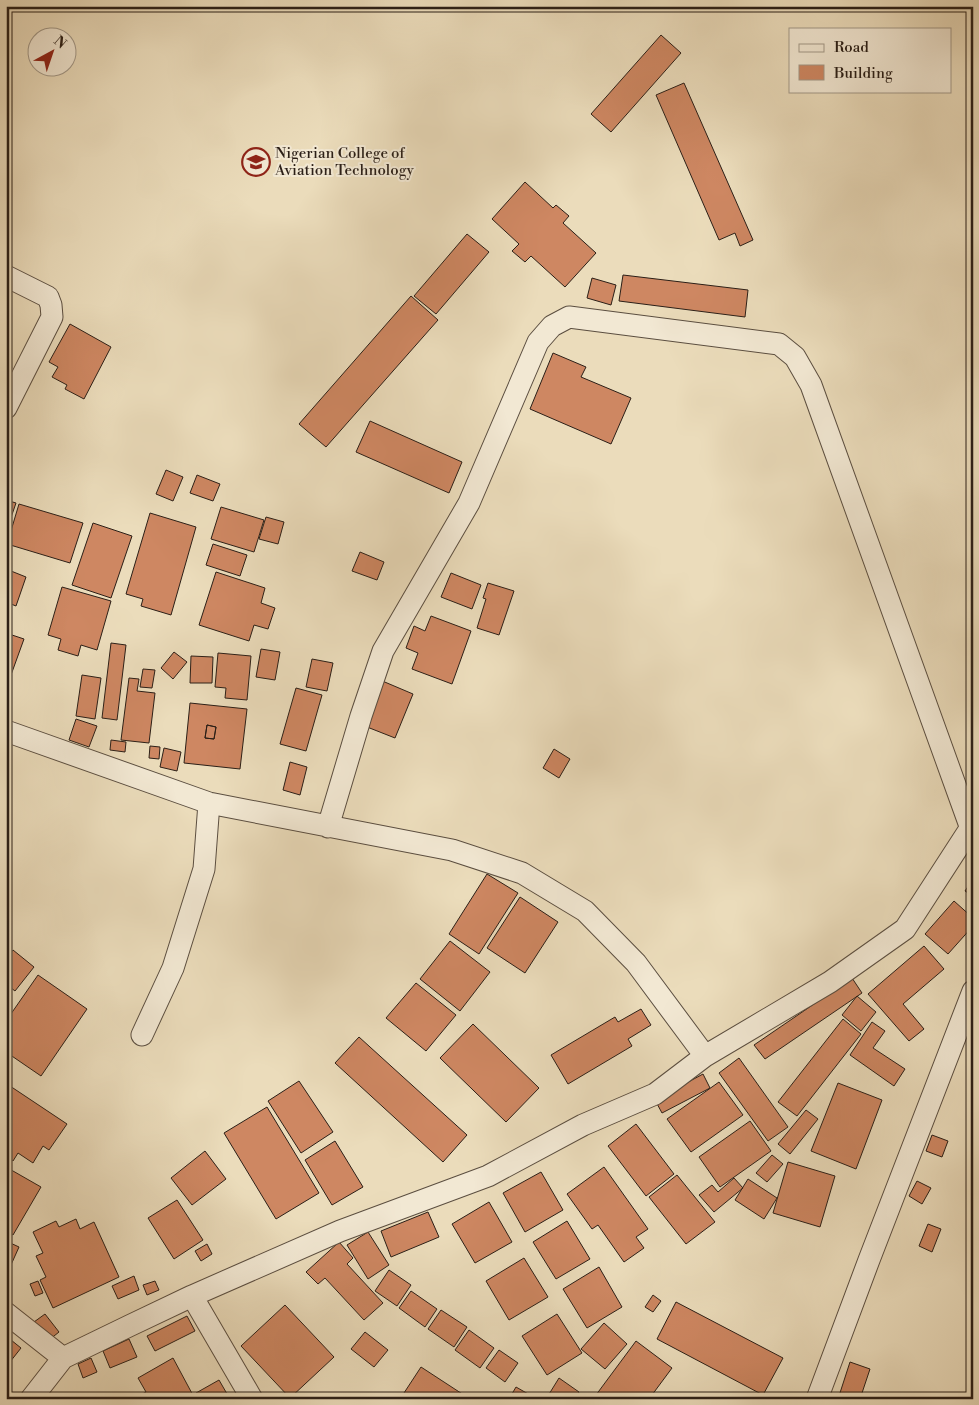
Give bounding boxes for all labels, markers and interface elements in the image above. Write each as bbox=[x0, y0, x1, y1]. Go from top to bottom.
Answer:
north arrow bbox=[28, 28, 78, 78]
legend bbox=[789, 28, 952, 92]
text: N bbox=[50, 32, 70, 53]
text: Road bbox=[834, 38, 869, 57]
text: Building bbox=[833, 64, 893, 83]
place label: Nigerian College of Aviation Technology bbox=[274, 144, 414, 180]
school or university icon: Nigerian College of Aviation Technology bbox=[241, 147, 271, 177]

